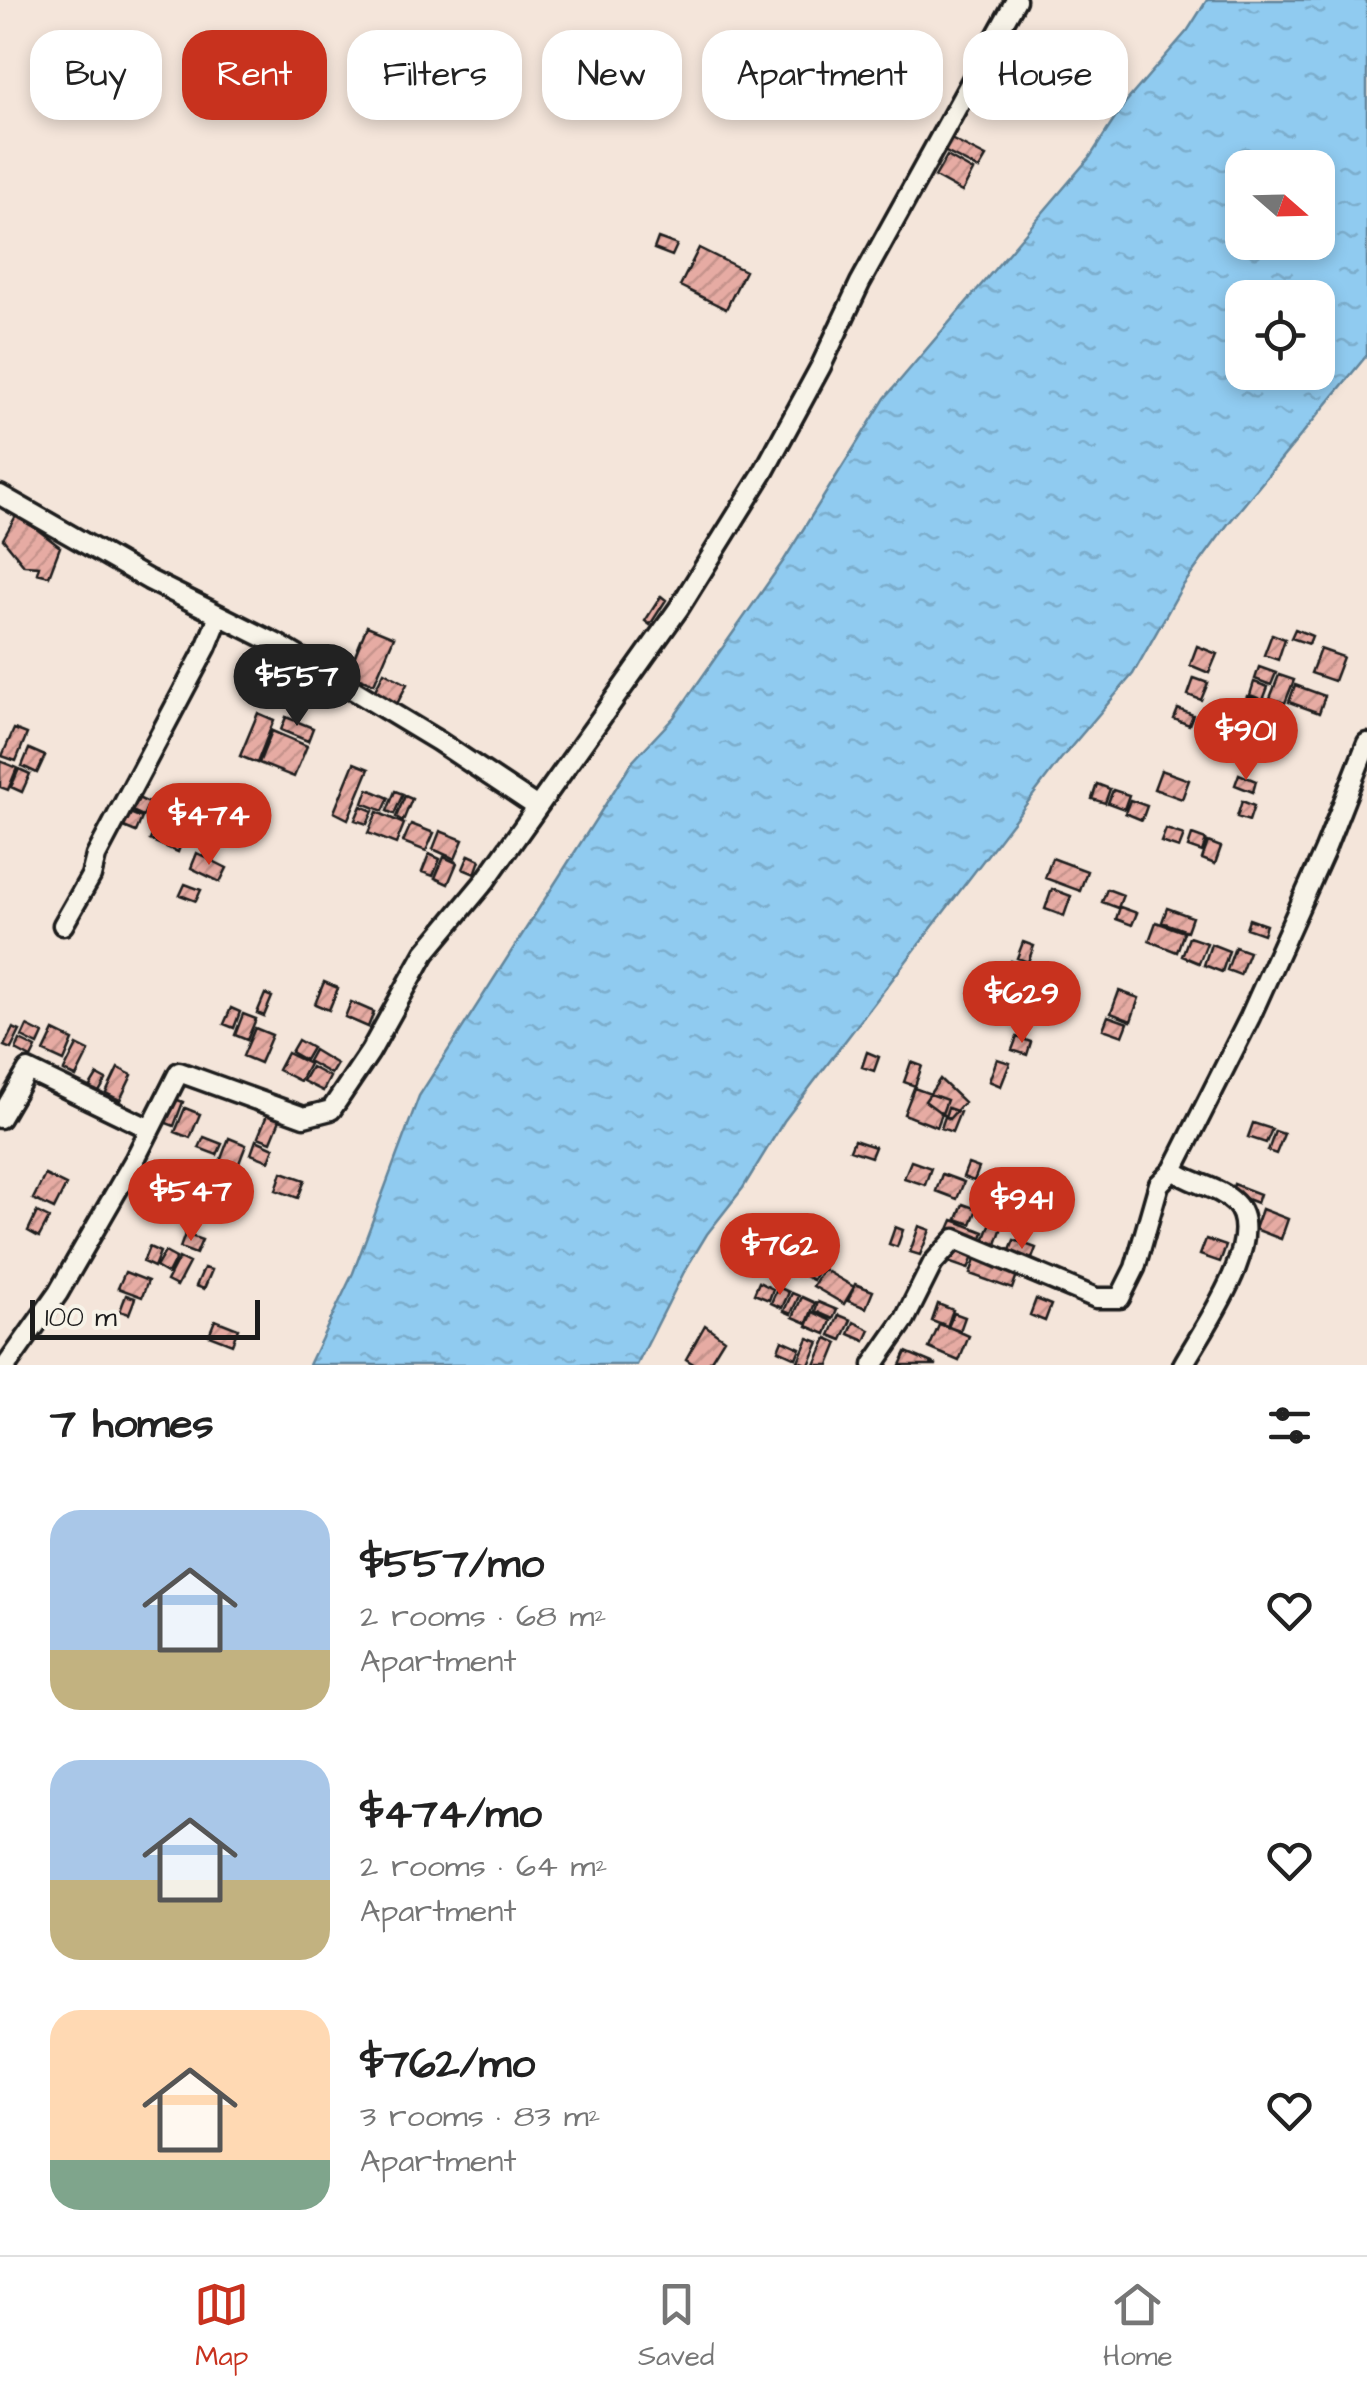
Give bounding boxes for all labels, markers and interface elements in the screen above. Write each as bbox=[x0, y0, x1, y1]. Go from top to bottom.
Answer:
chip: Buy bbox=[30, 30, 162, 120]
chip: Rent bbox=[182, 30, 327, 120]
chip: Filters bbox=[347, 30, 522, 120]
chip: New bbox=[542, 30, 682, 120]
chip: Apartment bbox=[702, 30, 943, 120]
chip: House bbox=[963, 30, 1128, 120]
north arrow bbox=[1225, 150, 1335, 260]
map controls bbox=[1225, 150, 1335, 390]
button: locate bbox=[1225, 280, 1335, 390]
pin: $557 bbox=[238, 644, 356, 729]
text: $557 bbox=[256, 654, 338, 699]
pin: $901 bbox=[1187, 698, 1305, 783]
text: $901 bbox=[1216, 708, 1276, 753]
pin: $474 bbox=[150, 783, 268, 868]
text: $474 bbox=[168, 793, 250, 838]
pin: $629 bbox=[963, 961, 1081, 1046]
text: $629 bbox=[985, 971, 1059, 1016]
pin: $547 bbox=[132, 1159, 250, 1244]
pin: $941 bbox=[963, 1167, 1081, 1252]
text: $547 bbox=[150, 1169, 232, 1214]
text: $941 bbox=[991, 1177, 1053, 1222]
pin: $762 bbox=[721, 1213, 839, 1298]
text: $762 bbox=[742, 1223, 818, 1268]
scale bar bbox=[30, 1295, 260, 1340]
text: 100 m bbox=[45, 1298, 117, 1337]
text: 7 homes bbox=[50, 1396, 214, 1454]
icon: filters bbox=[1262, 1398, 1317, 1453]
text: $557/mo bbox=[360, 1536, 544, 1594]
icon: home bbox=[130, 1550, 250, 1670]
icon: heart bbox=[1262, 1583, 1317, 1638]
text: 2 rooms · 68 m² bbox=[360, 1594, 606, 1639]
text: Apartment bbox=[360, 1639, 516, 1684]
text: $474/mo bbox=[360, 1786, 542, 1844]
icon: home bbox=[130, 1800, 250, 1920]
icon: heart bbox=[1262, 1833, 1317, 1888]
text: 2 rooms · 64 m² bbox=[360, 1844, 607, 1889]
text: Apartment bbox=[360, 1889, 516, 1934]
text: $762/mo bbox=[360, 2036, 535, 2094]
icon: home bbox=[130, 2050, 250, 2170]
icon: heart bbox=[1262, 2083, 1317, 2138]
text: 3 rooms · 83 m² bbox=[360, 2094, 601, 2139]
text: Apartment bbox=[360, 2139, 516, 2184]
tab: Map bbox=[194, 2277, 249, 2376]
tab: Saved bbox=[638, 2277, 714, 2376]
tab: Home bbox=[1103, 2277, 1173, 2376]

